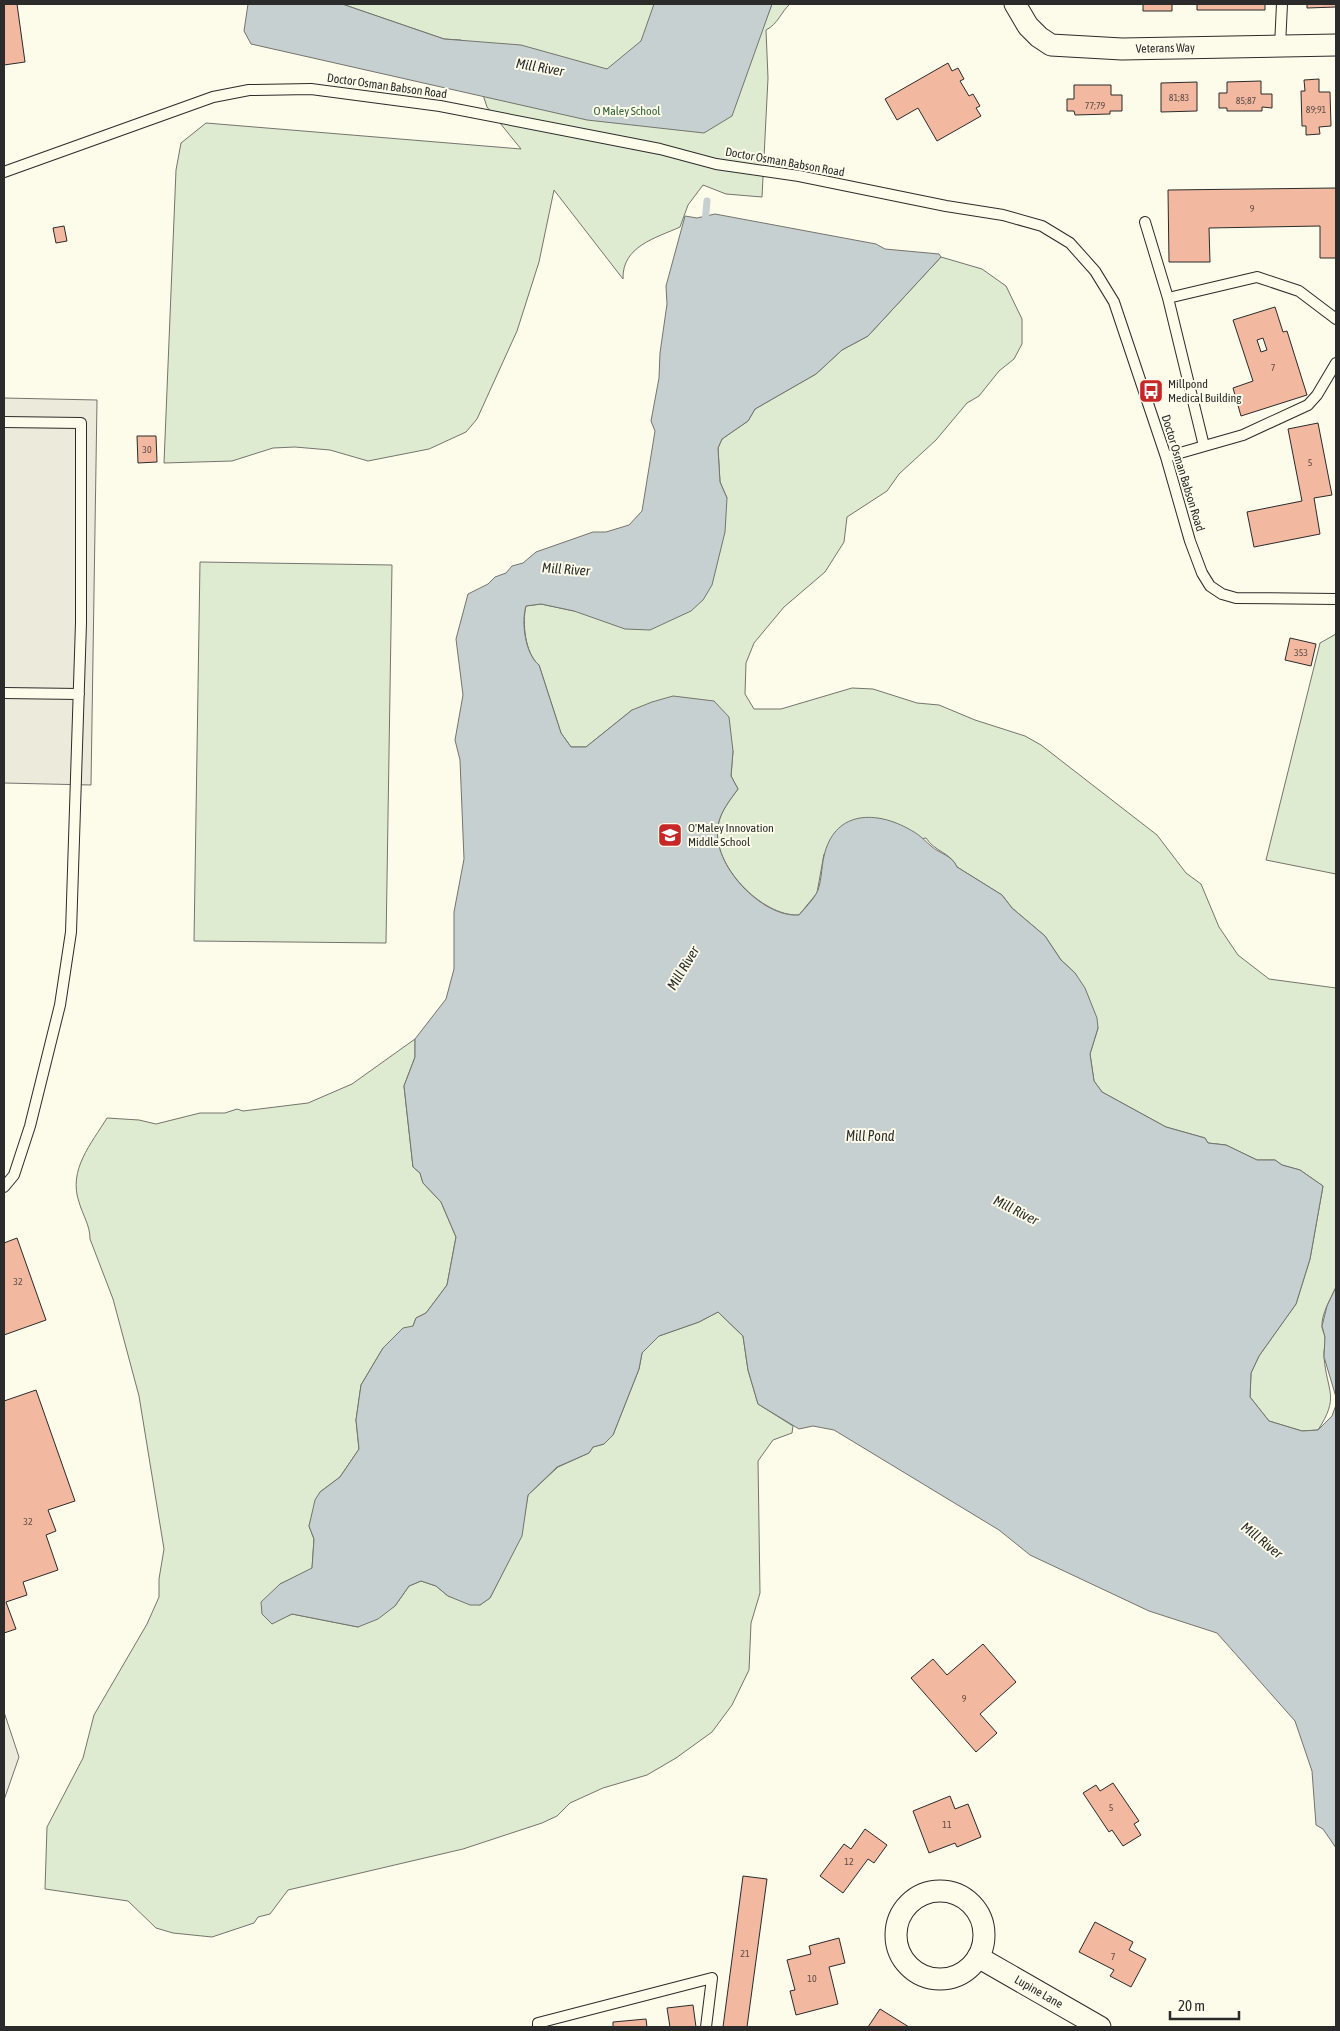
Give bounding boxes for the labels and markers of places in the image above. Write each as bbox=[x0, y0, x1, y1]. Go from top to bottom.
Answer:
place label: Millpond Medical Building bbox=[1168, 377, 1242, 405]
bus stop icon: Millpond Medical Building bbox=[1138, 378, 1164, 404]
place label: O'Maley Innovation Middle School bbox=[688, 821, 774, 849]
school or university icon: O'Maley Innovation Middle School bbox=[657, 822, 683, 848]

